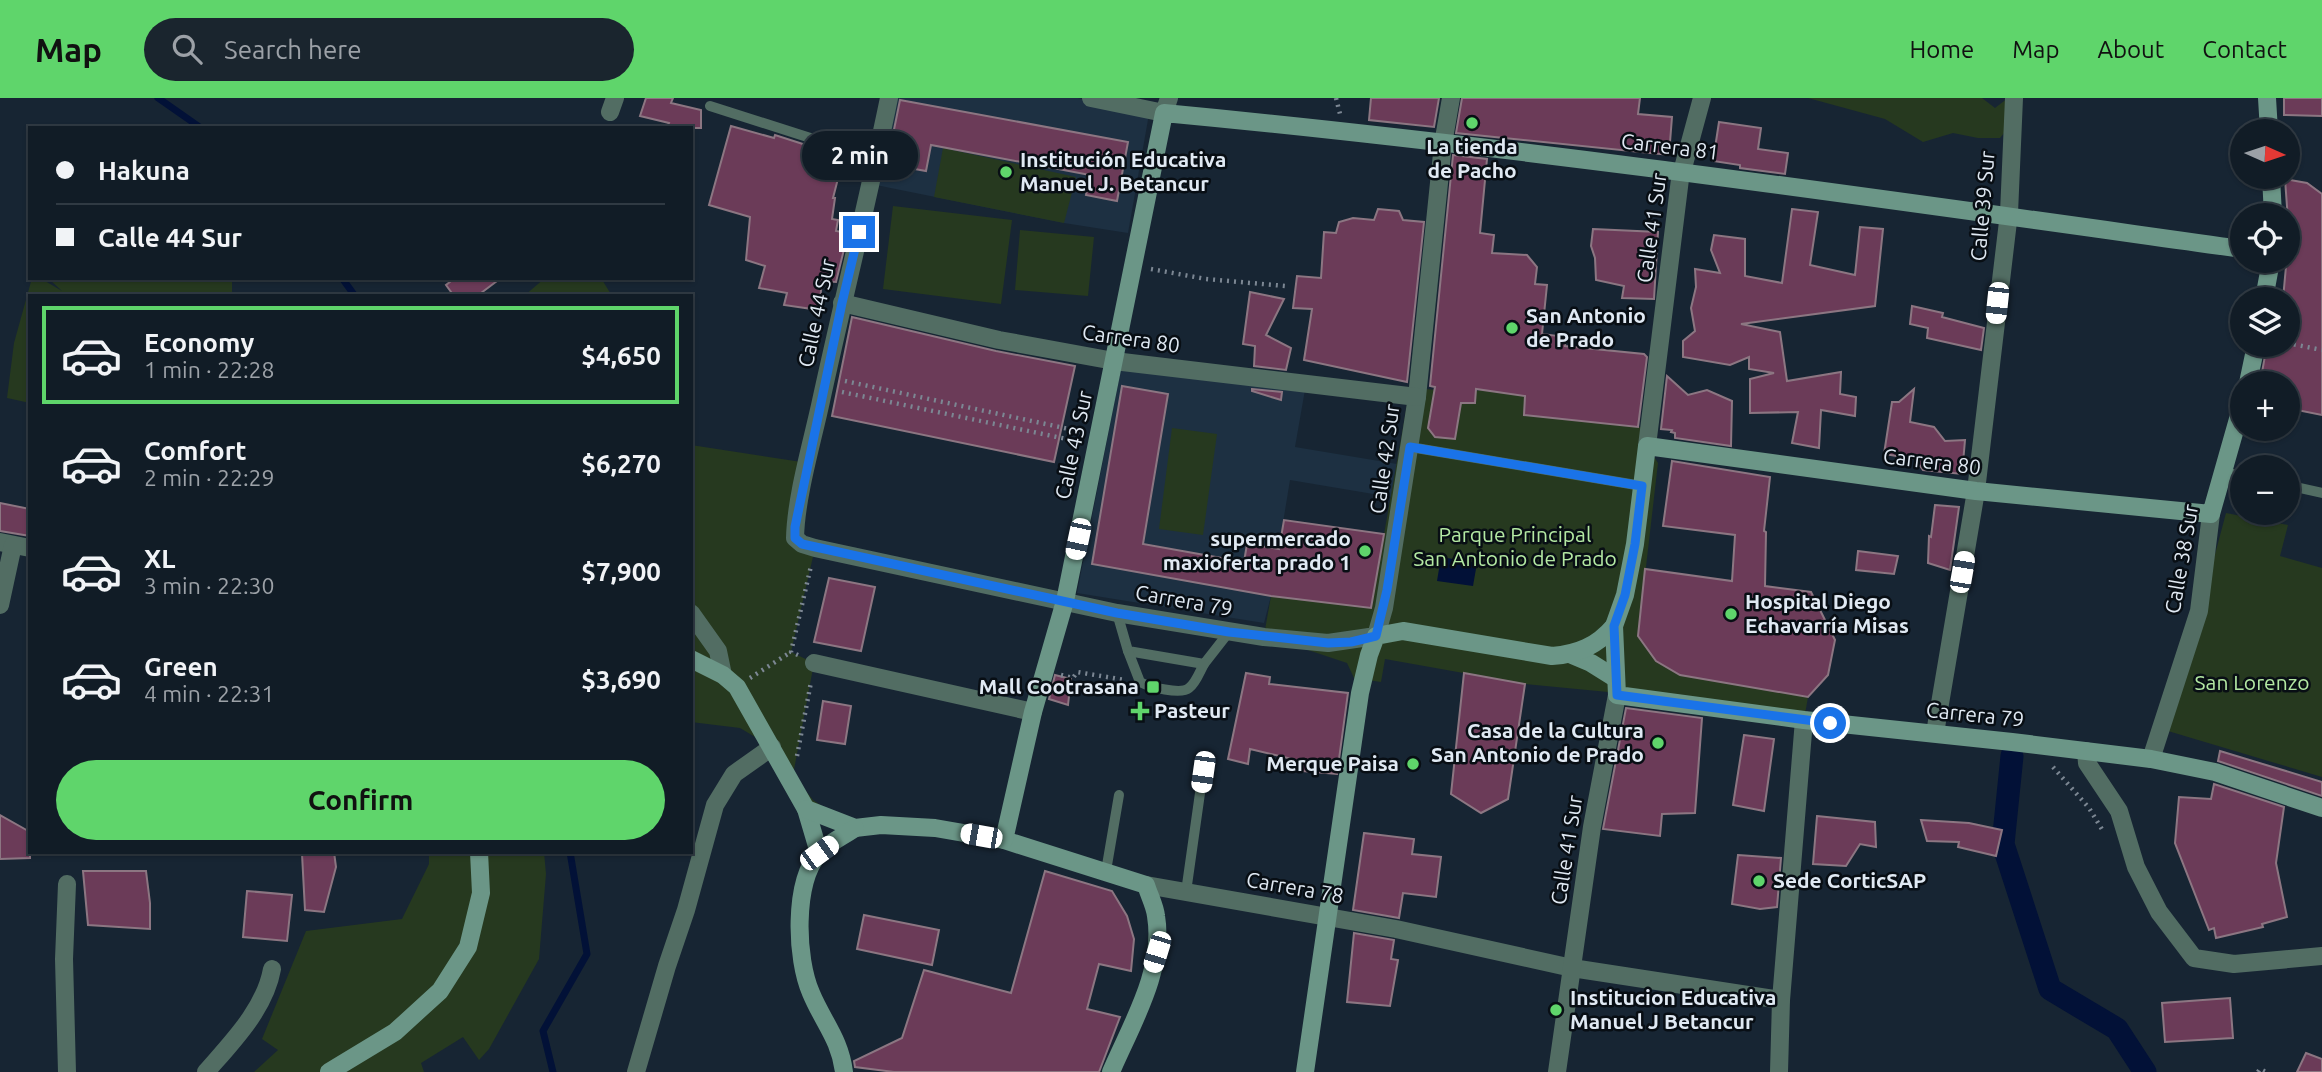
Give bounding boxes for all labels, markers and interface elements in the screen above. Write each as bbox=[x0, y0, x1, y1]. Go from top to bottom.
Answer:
search box bbox=[144, 18, 634, 81]
icon: search bbox=[168, 30, 206, 68]
text: Map bbox=[35, 31, 102, 68]
text: Search here bbox=[224, 35, 362, 64]
text: Home bbox=[1909, 36, 1974, 63]
text: Map bbox=[2012, 36, 2059, 63]
text: About bbox=[2097, 36, 2164, 63]
text: Contact bbox=[2202, 36, 2287, 63]
marker: La tienda de Pacho bbox=[1464, 115, 1480, 131]
north arrow bbox=[2230, 119, 2300, 189]
map controls bbox=[2230, 119, 2300, 525]
street label: Carrera 81 bbox=[1620, 128, 1720, 164]
callout: 2 min bbox=[801, 130, 917, 180]
place label: La tienda de Pacho bbox=[1426, 134, 1518, 182]
text: 2 min bbox=[831, 143, 889, 168]
place label: Institución Educativa Manuel J. Betancur bbox=[1020, 147, 1226, 195]
street label: Calle 39 Sur bbox=[1965, 150, 1999, 262]
text: Hakuna bbox=[98, 156, 190, 185]
marker: Institución Educativa Manuel J. Betancur bbox=[998, 164, 1014, 180]
street label: Calle 41 Sur bbox=[1631, 171, 1671, 284]
button: locate bbox=[2230, 203, 2300, 273]
route end bbox=[843, 216, 875, 248]
text: Calle 44 Sur bbox=[98, 223, 242, 252]
street label: Calle 44 Sur bbox=[793, 256, 839, 369]
car bbox=[1985, 281, 2010, 325]
button: layers bbox=[2230, 287, 2300, 357]
place label: San Antonio de Prado bbox=[1526, 303, 1646, 351]
street label: Carrera 80 bbox=[1081, 319, 1182, 357]
marker: San Antonio de Prado bbox=[1504, 320, 1520, 336]
icon: car bbox=[60, 324, 123, 387]
text: Economy bbox=[144, 328, 254, 357]
text: $4,650 bbox=[581, 341, 661, 370]
text: 1 min · 22:28 bbox=[144, 357, 275, 382]
button: + bbox=[2230, 371, 2300, 441]
street label: Calle 43 Sur bbox=[1050, 388, 1096, 501]
street label: Calle 42 Sur bbox=[1364, 402, 1404, 515]
icon: car bbox=[60, 432, 123, 495]
text: Comfort bbox=[144, 436, 247, 465]
street label: Carrera 80 bbox=[1882, 443, 1982, 479]
text: $6,270 bbox=[581, 449, 661, 478]
button: − bbox=[2230, 455, 2300, 525]
text: 2 min · 22:29 bbox=[144, 465, 275, 490]
street label: Calle 38 Sur bbox=[2160, 502, 2202, 615]
car bbox=[1064, 516, 1093, 562]
park label: Parque Principal San Antonio de Prado bbox=[1413, 522, 1617, 570]
place label: supermercado maxioferta prado 1 bbox=[1163, 526, 1351, 574]
icon: car bbox=[60, 540, 123, 603]
marker: supermercado maxioferta prado 1 bbox=[1357, 543, 1373, 559]
text: XL bbox=[144, 544, 175, 573]
car bbox=[1949, 549, 1976, 595]
text: $7,900 bbox=[581, 557, 661, 586]
text: 3 min · 22:30 bbox=[144, 573, 275, 598]
street label: Carrera 79 bbox=[1134, 580, 1235, 620]
place label: Hospital Diego Echavarría Misas bbox=[1745, 589, 1909, 637]
marker: Hospital Diego Echavarría Misas bbox=[1723, 606, 1739, 622]
icon: car bbox=[60, 648, 123, 711]
text: Green bbox=[144, 652, 218, 681]
text: $3,690 bbox=[581, 665, 661, 694]
park label: San Lorenzo bbox=[2195, 670, 2309, 694]
place label: Mall Cootrasana bbox=[979, 674, 1139, 698]
marker: Mall Cootrasana bbox=[1145, 679, 1161, 695]
text: 4 min · 22:31 bbox=[144, 681, 275, 706]
street label: Carrera 79 bbox=[1925, 697, 2025, 731]
place label: Pasteur bbox=[1154, 698, 1230, 722]
marker: Pasteur bbox=[1132, 703, 1148, 719]
route start bbox=[1814, 707, 1846, 739]
place label: Casa de la Cultura San Antonio de Prado bbox=[1431, 718, 1644, 766]
marker: Casa de la Cultura San Antonio de Prado bbox=[1650, 735, 1666, 751]
car bbox=[1190, 750, 1217, 794]
place label: Merque Paisa bbox=[1266, 751, 1399, 775]
marker: Merque Paisa bbox=[1405, 756, 1421, 772]
button: Confirm bbox=[56, 760, 665, 840]
street label: Calle 41 Sur bbox=[1546, 793, 1587, 906]
car bbox=[959, 822, 1004, 850]
car bbox=[796, 832, 843, 874]
street label: Carrera 78 bbox=[1245, 867, 1346, 907]
place label: Sede CorticSAP bbox=[1773, 868, 1926, 892]
marker: Sede CorticSAP bbox=[1751, 873, 1767, 889]
car bbox=[1141, 929, 1174, 975]
place label: Institucion Educativa Manuel J Betancur bbox=[1570, 985, 1776, 1033]
marker: Institucion Educativa Manuel J Betancur bbox=[1548, 1002, 1564, 1018]

